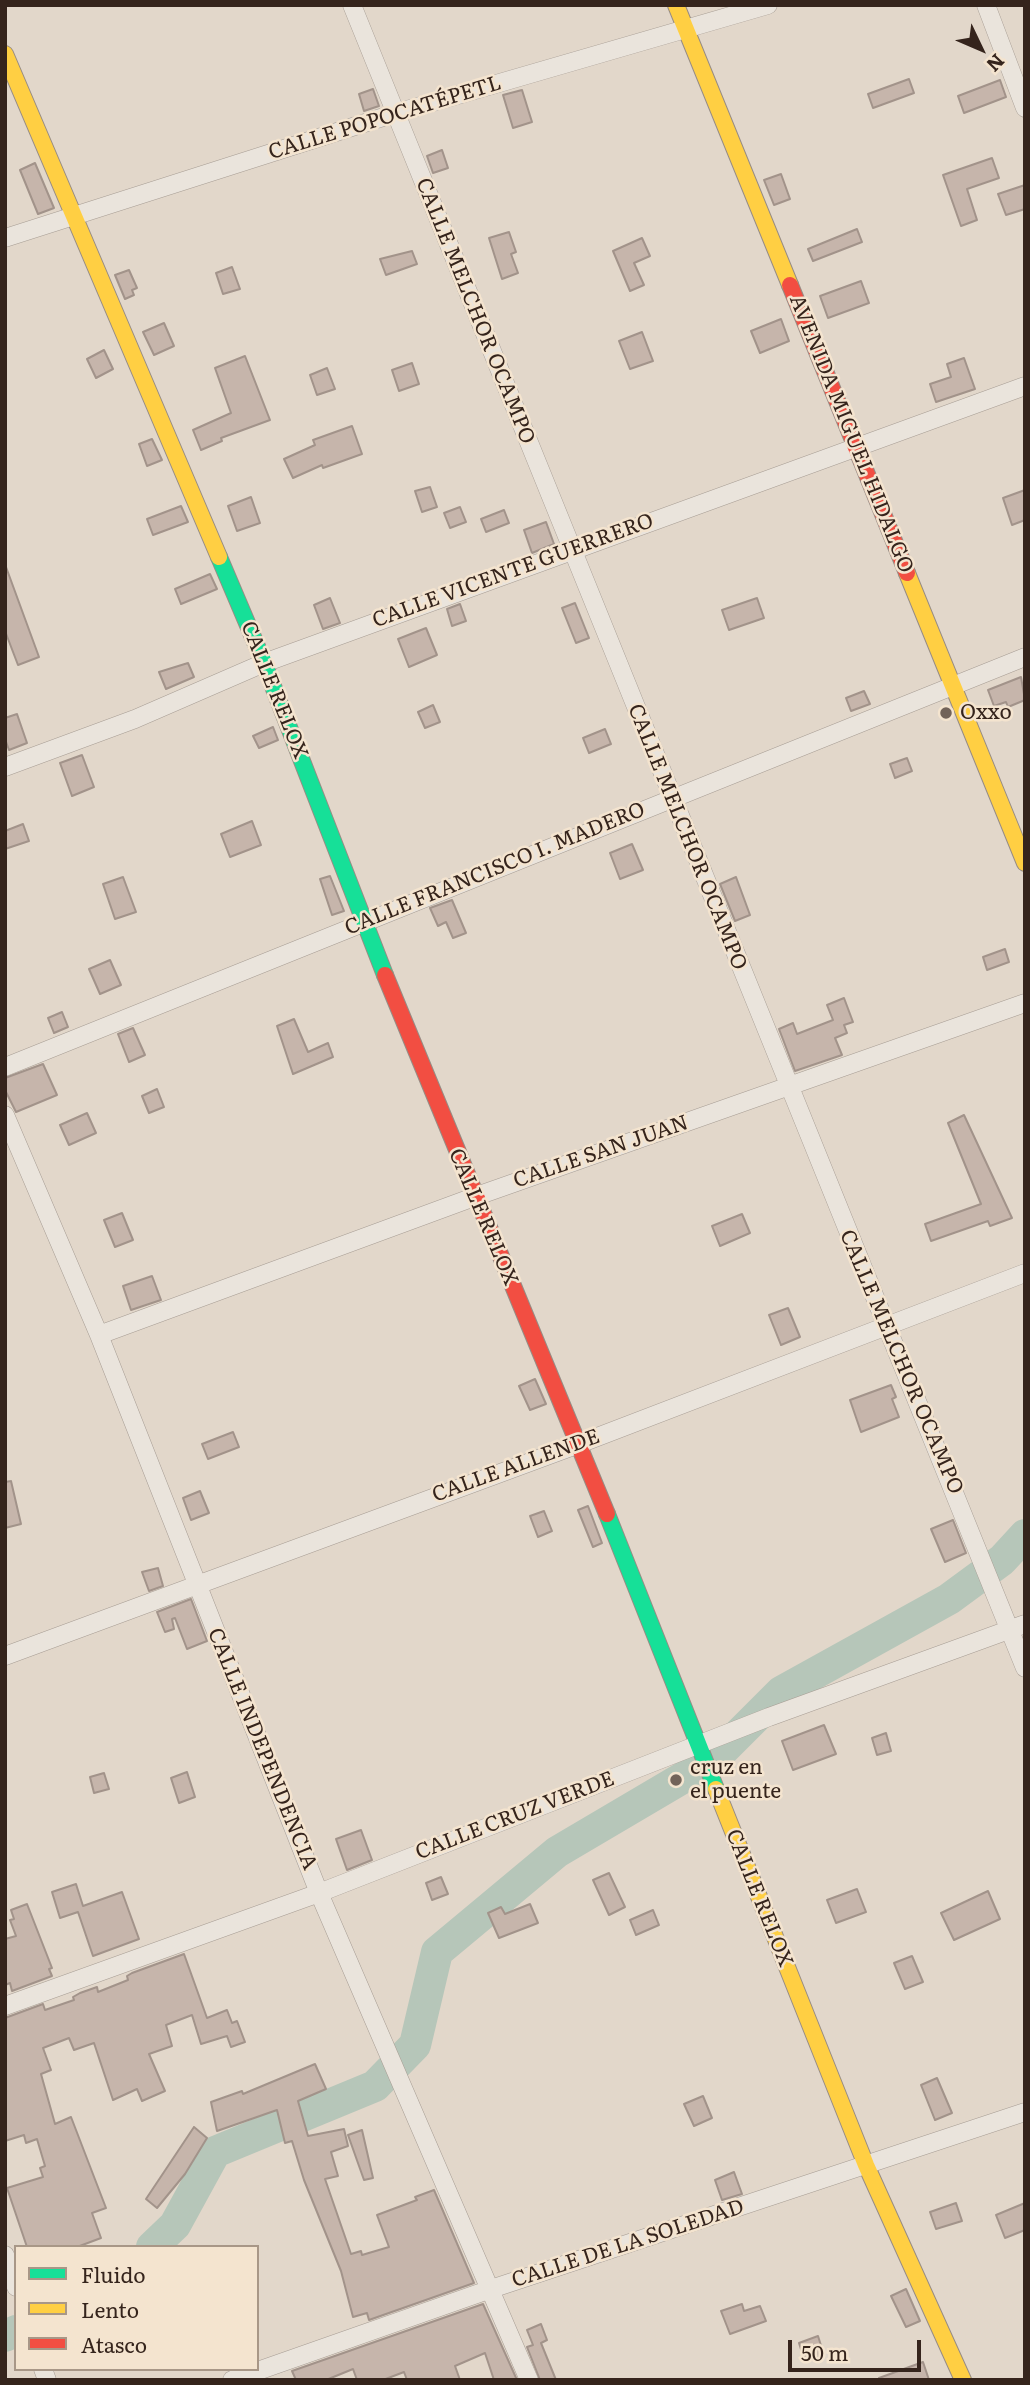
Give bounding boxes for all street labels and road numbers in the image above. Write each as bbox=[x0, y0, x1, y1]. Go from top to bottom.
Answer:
street label: CALLE POPOCATÉPETL bbox=[266, 71, 504, 165]
street label: CALLE MELCHOR OCAMPO bbox=[410, 174, 540, 448]
street label: AVENIDA MIGUEL HIDALGO bbox=[784, 291, 918, 577]
street label: CALLE VICENTE GUERRERO bbox=[369, 508, 657, 634]
street label: CALLE RELOX bbox=[235, 618, 313, 762]
street label: CALLE MELCHOR OCAMPO bbox=[622, 700, 752, 974]
street label: CALLE FRANCISCO I. MADERO bbox=[341, 797, 649, 941]
street label: CALLE SAN JUAN bbox=[510, 1110, 692, 1194]
street label: CALLE RELOX bbox=[443, 1145, 523, 1289]
street label: CALLE MELCHOR OCAMPO bbox=[834, 1226, 968, 1498]
street label: CALLE ALLENDE bbox=[429, 1424, 603, 1508]
street label: CALLE INDEPENDENCIA bbox=[202, 1624, 322, 1874]
street label: CALLE CRUZ VERDE bbox=[412, 1766, 618, 1866]
street label: CALLE RELOX bbox=[720, 1826, 798, 1970]
street label: CALLE DE LA SOLEDAD bbox=[509, 2195, 747, 2293]

